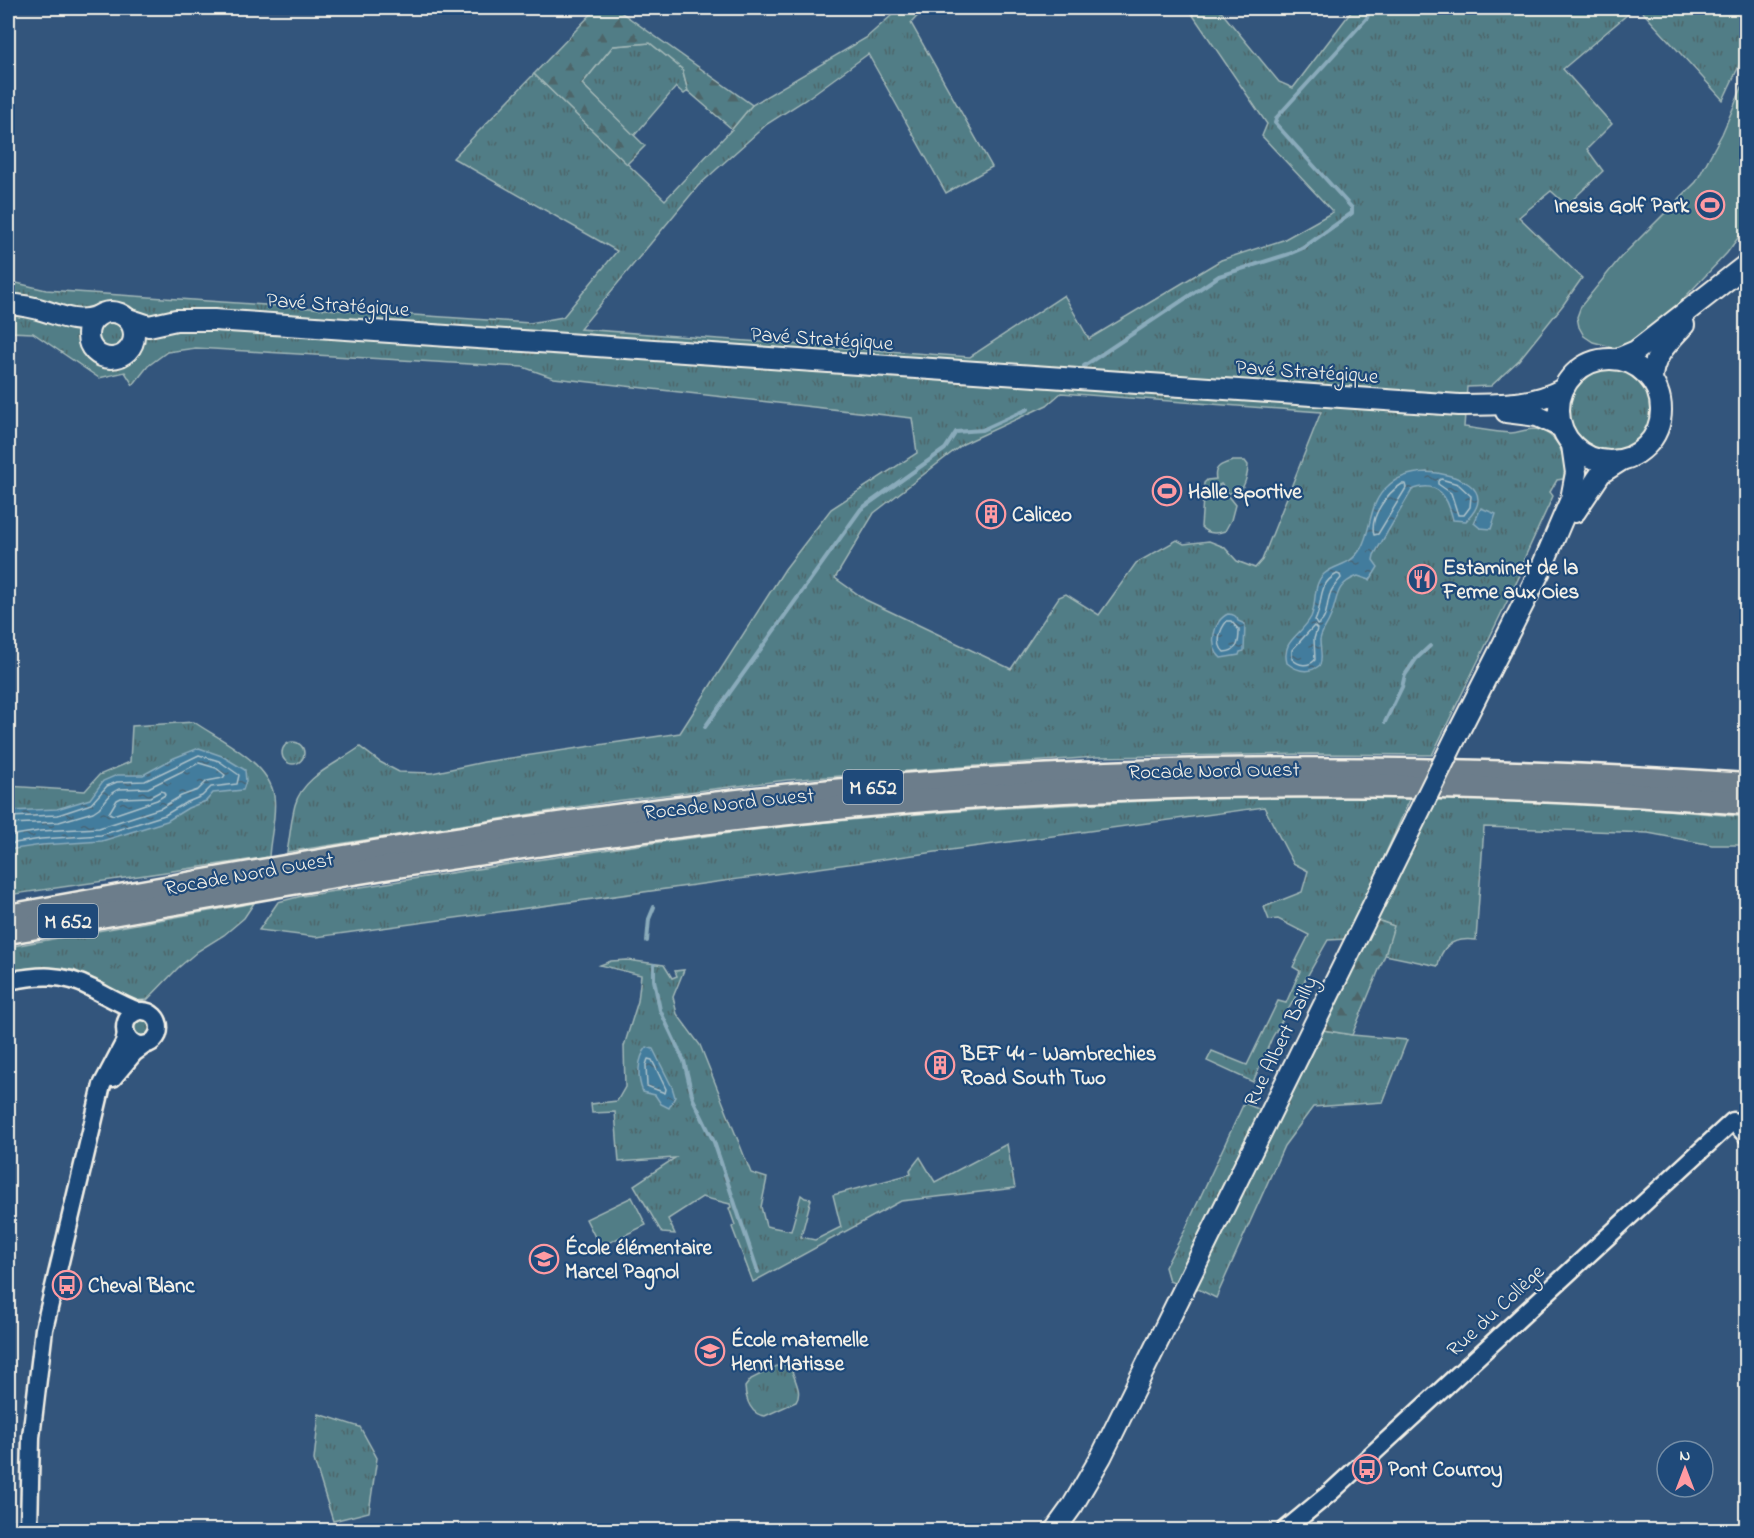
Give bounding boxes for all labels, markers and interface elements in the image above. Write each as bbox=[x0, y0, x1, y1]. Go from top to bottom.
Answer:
sports icon: Inesis Golf Park bbox=[1694, 189, 1726, 221]
place label: Inesis Golf Park bbox=[1554, 192, 1690, 222]
street label: Pavé Stratégique bbox=[265, 286, 411, 328]
street label: Pavé Stratégique bbox=[749, 320, 895, 362]
street label: Pavé Stratégique bbox=[1234, 353, 1380, 395]
sports icon: Halle sportive bbox=[1151, 475, 1183, 507]
place label: Halle sportive bbox=[1188, 478, 1302, 508]
building icon: Caliceo bbox=[975, 498, 1007, 530]
place label: Caliceo bbox=[1012, 501, 1072, 531]
place label: Estaminet de la Ferme aux Oies bbox=[1442, 554, 1579, 608]
restaurant icon: Estaminet de la Ferme aux Oies bbox=[1406, 563, 1438, 595]
street label: Rocade Nord Ouest bbox=[1128, 756, 1300, 788]
road number: M 652 bbox=[843, 770, 903, 804]
street label: Rocade Nord Ouest bbox=[643, 781, 816, 829]
street label: Rocade Nord Ouest bbox=[162, 845, 336, 905]
road number: M 652 bbox=[38, 904, 98, 938]
street label: Rue Albert Bailly bbox=[1237, 971, 1328, 1113]
place label: BEF 44 - Wambrechies Road South Two bbox=[960, 1040, 1157, 1094]
building icon: BEF 44 - Wambrechies Road South Two bbox=[924, 1049, 956, 1081]
place label: École élémentaire Marcel Pagnol bbox=[565, 1234, 713, 1290]
school or university icon: École élémentaire Marcel Pagnol bbox=[528, 1243, 560, 1275]
street label: Rue du Collège bbox=[1441, 1258, 1554, 1366]
bus stop icon: Cheval Blanc bbox=[51, 1269, 83, 1301]
place label: Cheval Blanc bbox=[88, 1272, 195, 1302]
place label: École maternelle Henri Matisse bbox=[731, 1326, 869, 1380]
school or university icon: École maternelle Henri Matisse bbox=[694, 1335, 726, 1367]
north arrow bbox=[1655, 1439, 1715, 1499]
text: N bbox=[1680, 1444, 1691, 1468]
bus stop icon: Pont Courroy bbox=[1351, 1453, 1383, 1485]
place label: Pont Courroy bbox=[1388, 1456, 1503, 1488]

